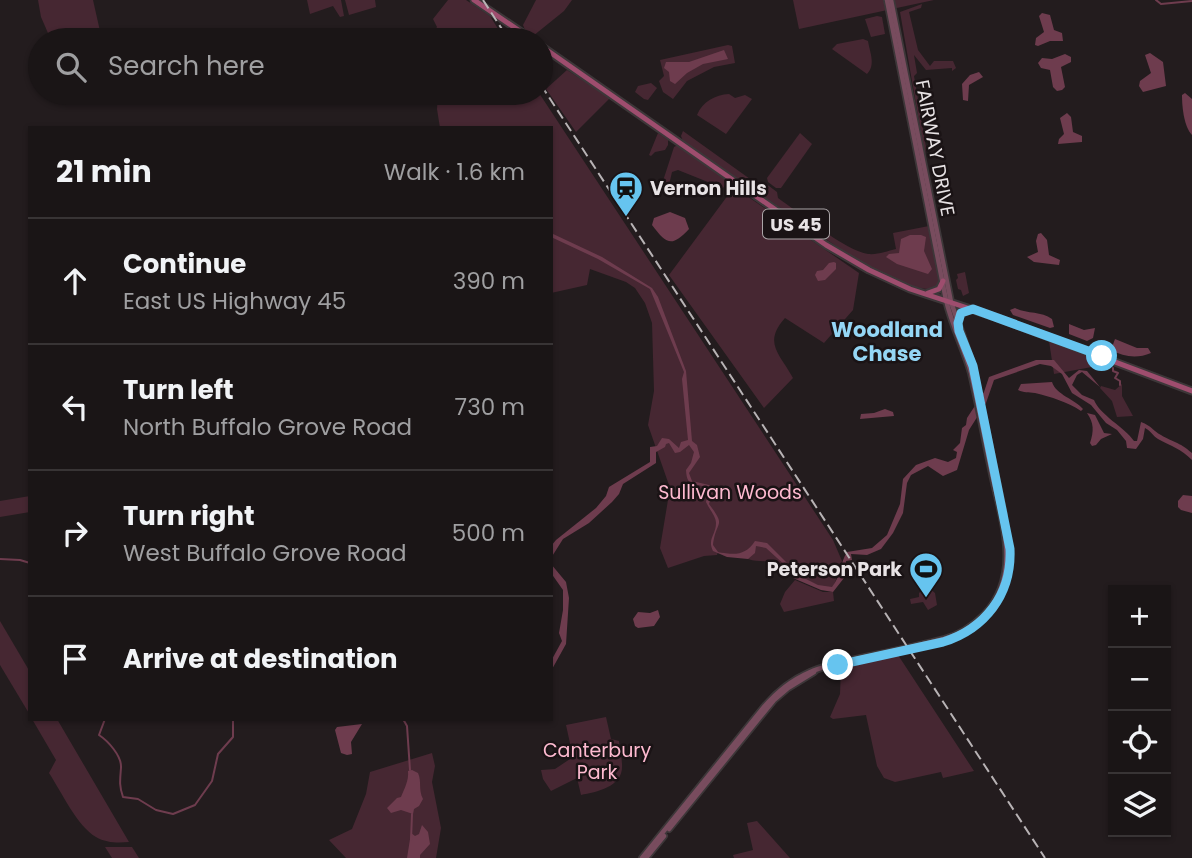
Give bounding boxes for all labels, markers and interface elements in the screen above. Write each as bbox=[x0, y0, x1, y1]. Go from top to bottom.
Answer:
search box bbox=[28, 28, 553, 105]
icon: search bbox=[52, 48, 90, 86]
text: Search here bbox=[108, 48, 265, 84]
street label: FAIRWAY DRIVE bbox=[909, 78, 961, 218]
text: 21 min bbox=[56, 150, 152, 193]
text: Walk · 1.6 km bbox=[384, 156, 525, 188]
station icon: Vernon Hills bbox=[607, 169, 645, 218]
place label: Vernon Hills bbox=[650, 175, 767, 202]
road number: US 45 bbox=[763, 210, 829, 238]
text: Continue bbox=[123, 246, 246, 282]
icon: ahead bbox=[56, 262, 94, 300]
text: 390 m bbox=[453, 265, 525, 297]
text: East US Highway 45 bbox=[123, 285, 346, 317]
district label: Woodland Chase bbox=[831, 315, 943, 368]
route start bbox=[1086, 340, 1117, 371]
text: Turn left bbox=[123, 372, 234, 408]
icon: left bbox=[56, 388, 94, 426]
text: 730 m bbox=[455, 391, 525, 423]
text: North Buffalo Grove Road bbox=[123, 411, 412, 443]
park label: Sullivan Woods bbox=[658, 479, 802, 506]
text: Turn right bbox=[123, 498, 255, 534]
icon: right bbox=[56, 514, 94, 552]
text: 500 m bbox=[452, 517, 525, 549]
text: West Buffalo Grove Road bbox=[123, 537, 407, 569]
sports icon: Peterson Park bbox=[907, 550, 945, 599]
place label: Peterson Park bbox=[767, 556, 902, 583]
map controls bbox=[1108, 585, 1171, 837]
button: + bbox=[1108, 585, 1171, 648]
icon: arrive bbox=[56, 640, 94, 678]
text: Arrive at destination bbox=[123, 641, 398, 677]
button: − bbox=[1108, 648, 1171, 711]
route end bbox=[822, 649, 853, 680]
button: locate bbox=[1108, 711, 1171, 774]
park label: Canterbury Park bbox=[543, 737, 651, 786]
button: layers bbox=[1108, 774, 1171, 837]

